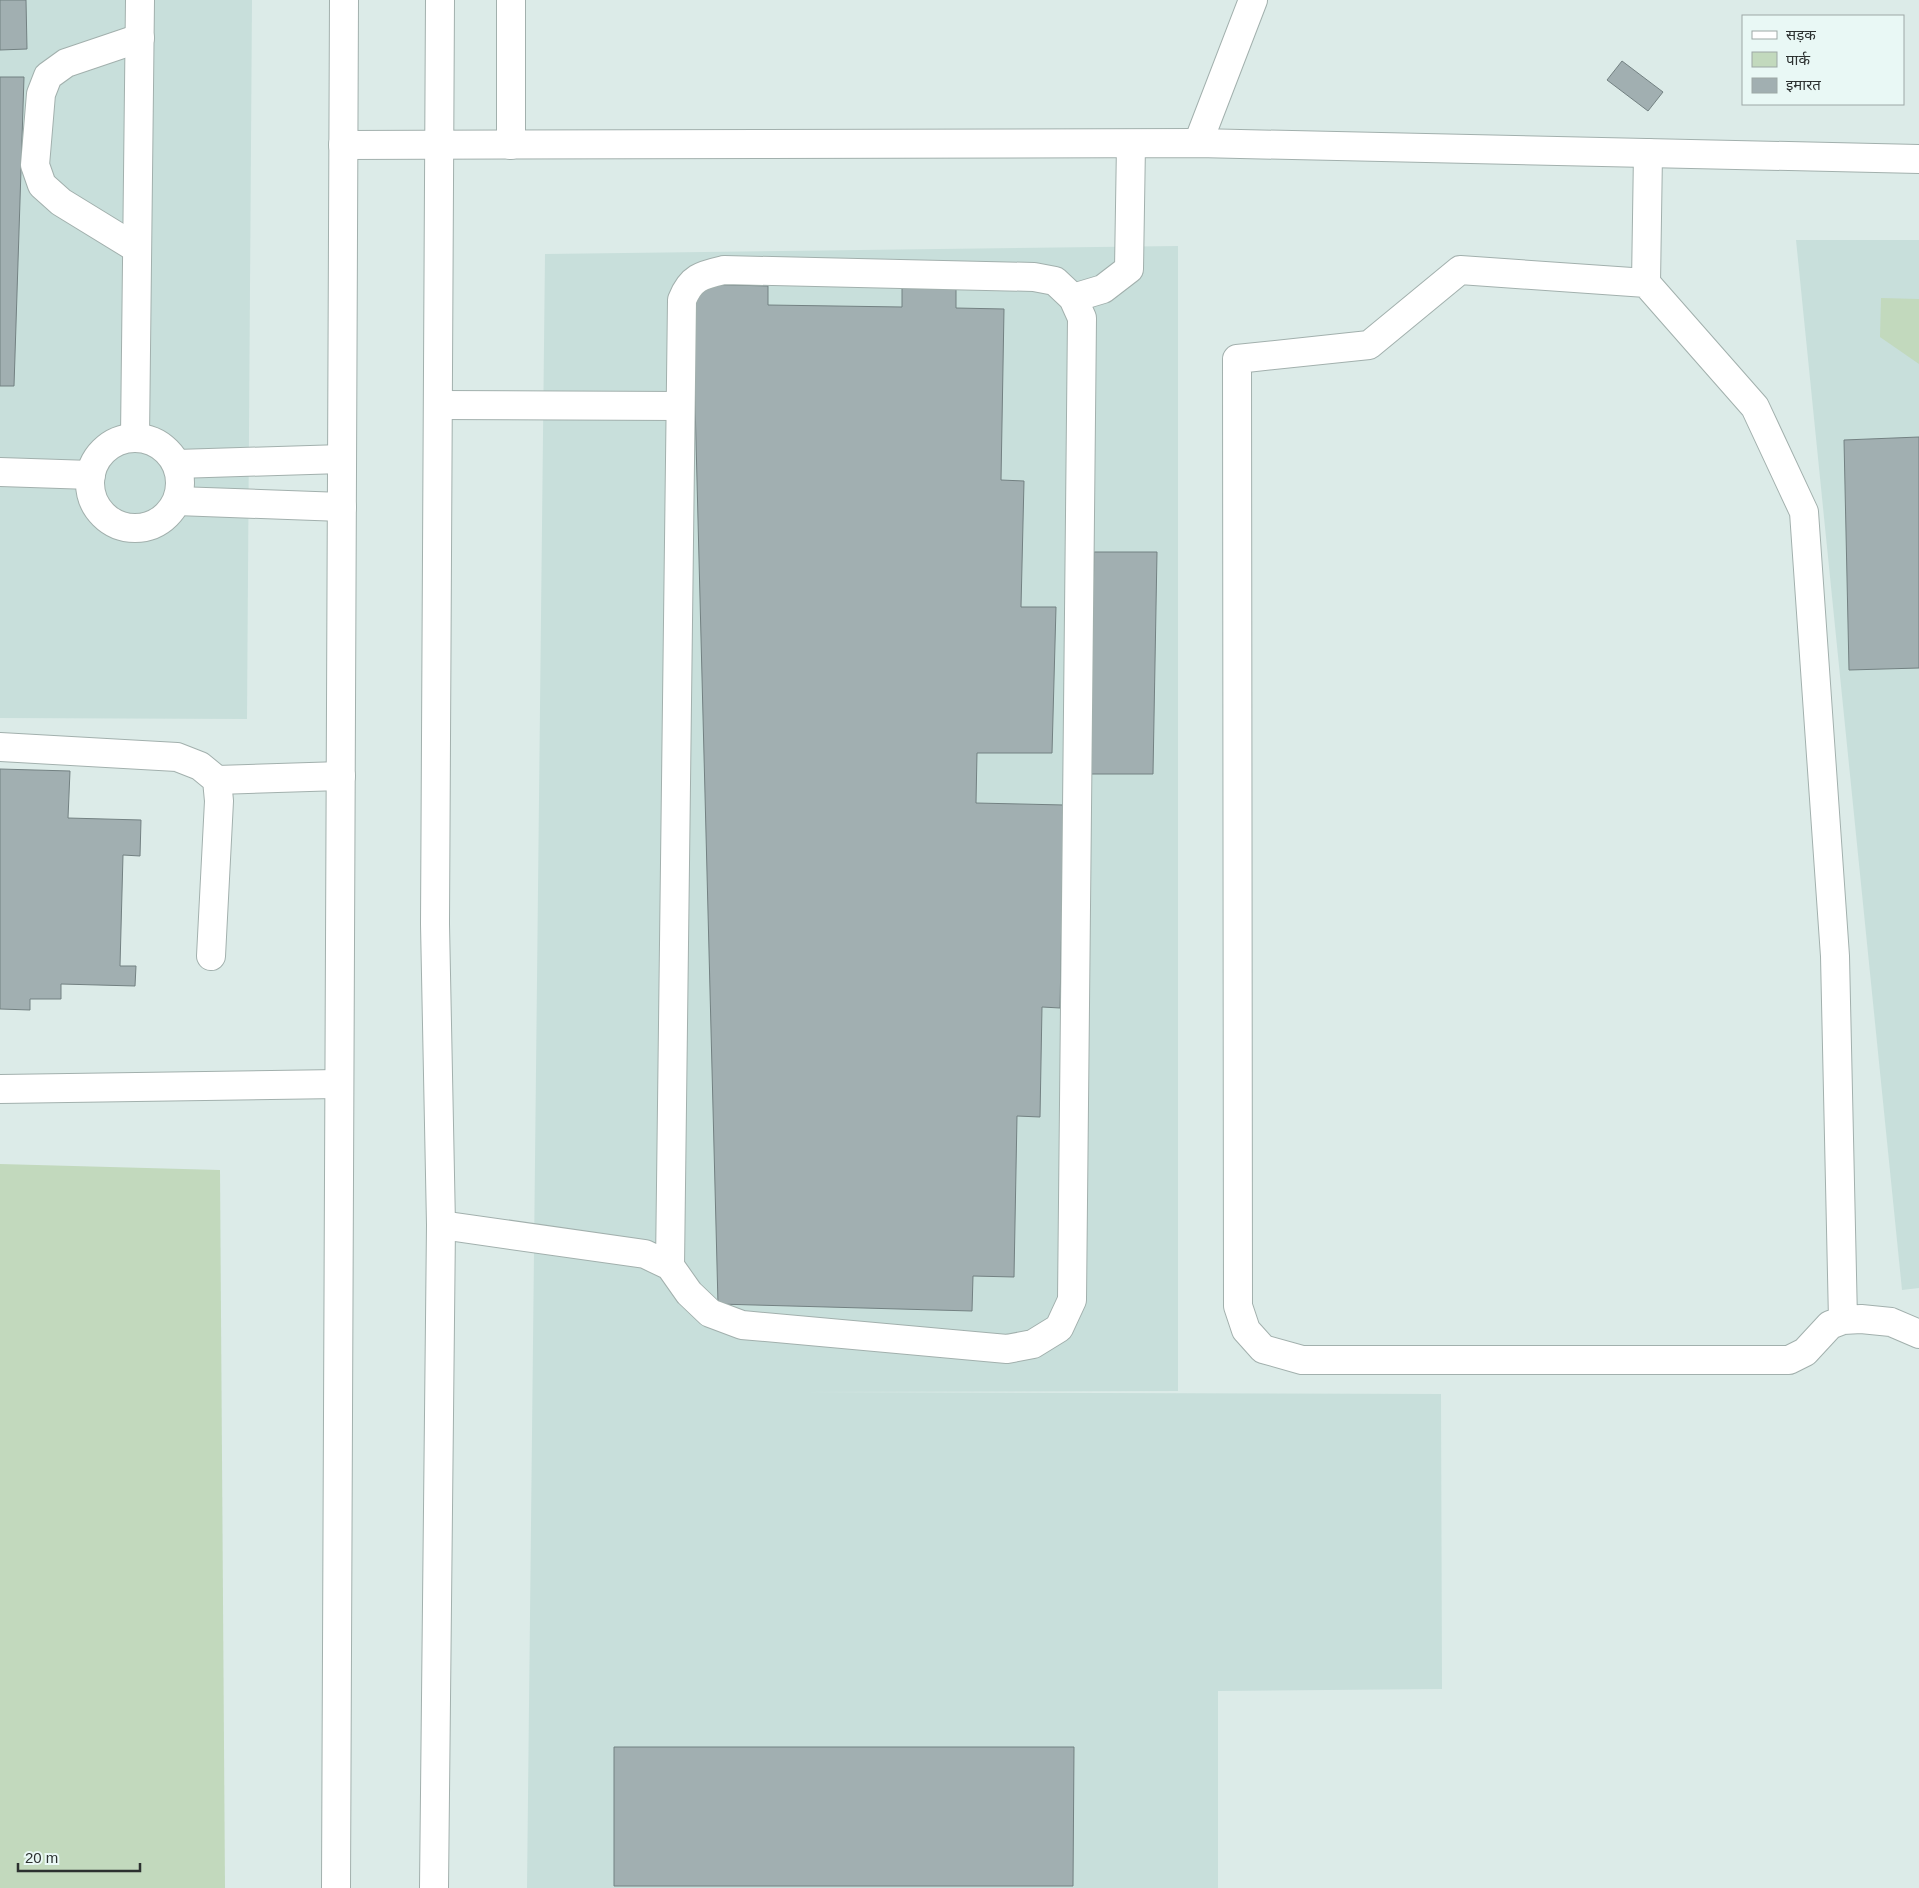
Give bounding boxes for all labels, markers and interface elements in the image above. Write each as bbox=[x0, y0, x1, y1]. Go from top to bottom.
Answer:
legend bbox=[1742, 15, 1904, 105]
text: सड़क bbox=[1786, 26, 1816, 43]
text: पार्क bbox=[1786, 51, 1810, 68]
text: इमारत bbox=[1786, 76, 1821, 93]
scale bar bbox=[18, 1840, 140, 1872]
text: 20 m bbox=[25, 1849, 58, 1866]

